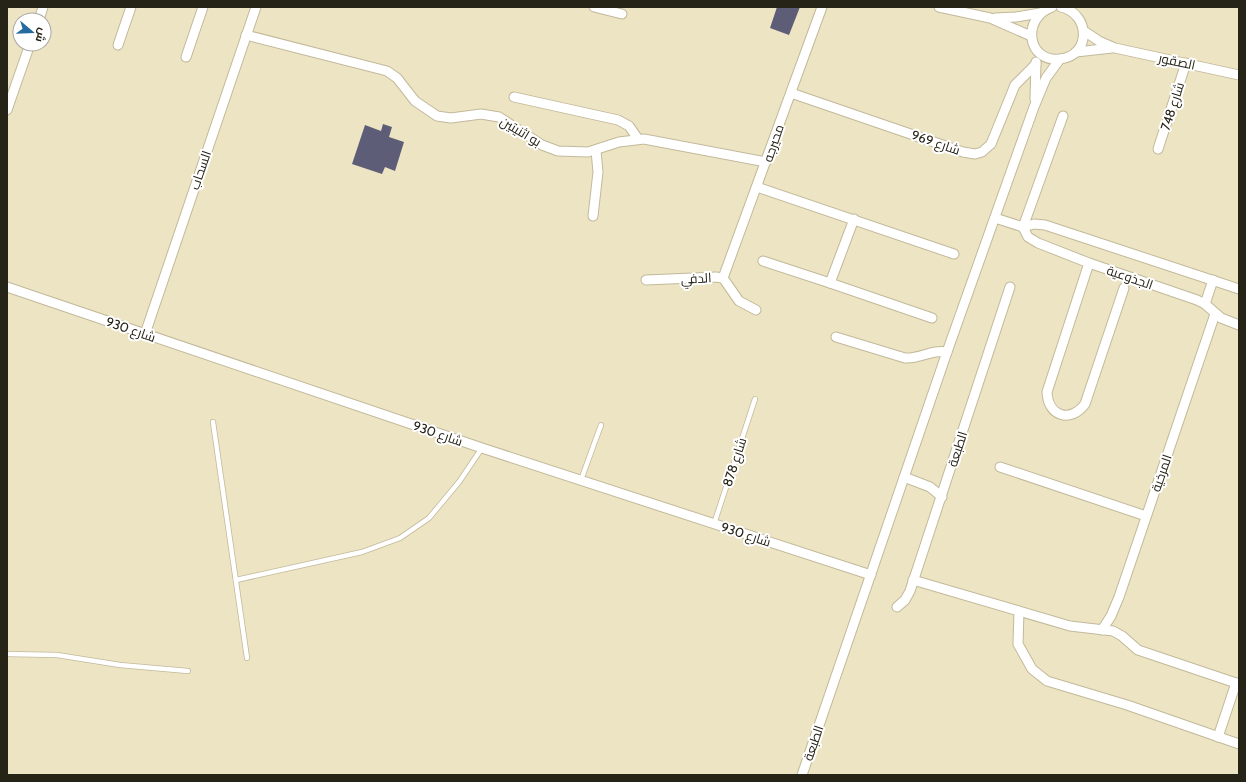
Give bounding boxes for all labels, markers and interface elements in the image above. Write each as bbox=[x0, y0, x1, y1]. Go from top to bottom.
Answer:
north arrow bbox=[12, 12, 52, 52]
text: ش bbox=[33, 26, 50, 44]
street label: الصقور bbox=[1156, 49, 1197, 73]
street label: شارع 748 bbox=[1157, 80, 1188, 132]
street label: بو اثنيتين bbox=[497, 112, 545, 150]
street label: محيرجه bbox=[759, 122, 787, 164]
street label: شارع 969 bbox=[909, 126, 962, 159]
street label: السحاب bbox=[186, 148, 214, 192]
street label: الجذوعية bbox=[1105, 262, 1155, 292]
street label: الدفي bbox=[680, 269, 712, 290]
street label: شارع 930 bbox=[104, 313, 158, 346]
street label: شارع 930 bbox=[411, 417, 465, 450]
street label: الطبعة bbox=[944, 429, 970, 469]
street label: شارع 878 bbox=[719, 436, 750, 489]
street label: المرخية bbox=[1147, 452, 1175, 494]
street label: شارع 930 bbox=[719, 518, 773, 551]
street label: الطبعة bbox=[800, 723, 826, 763]

